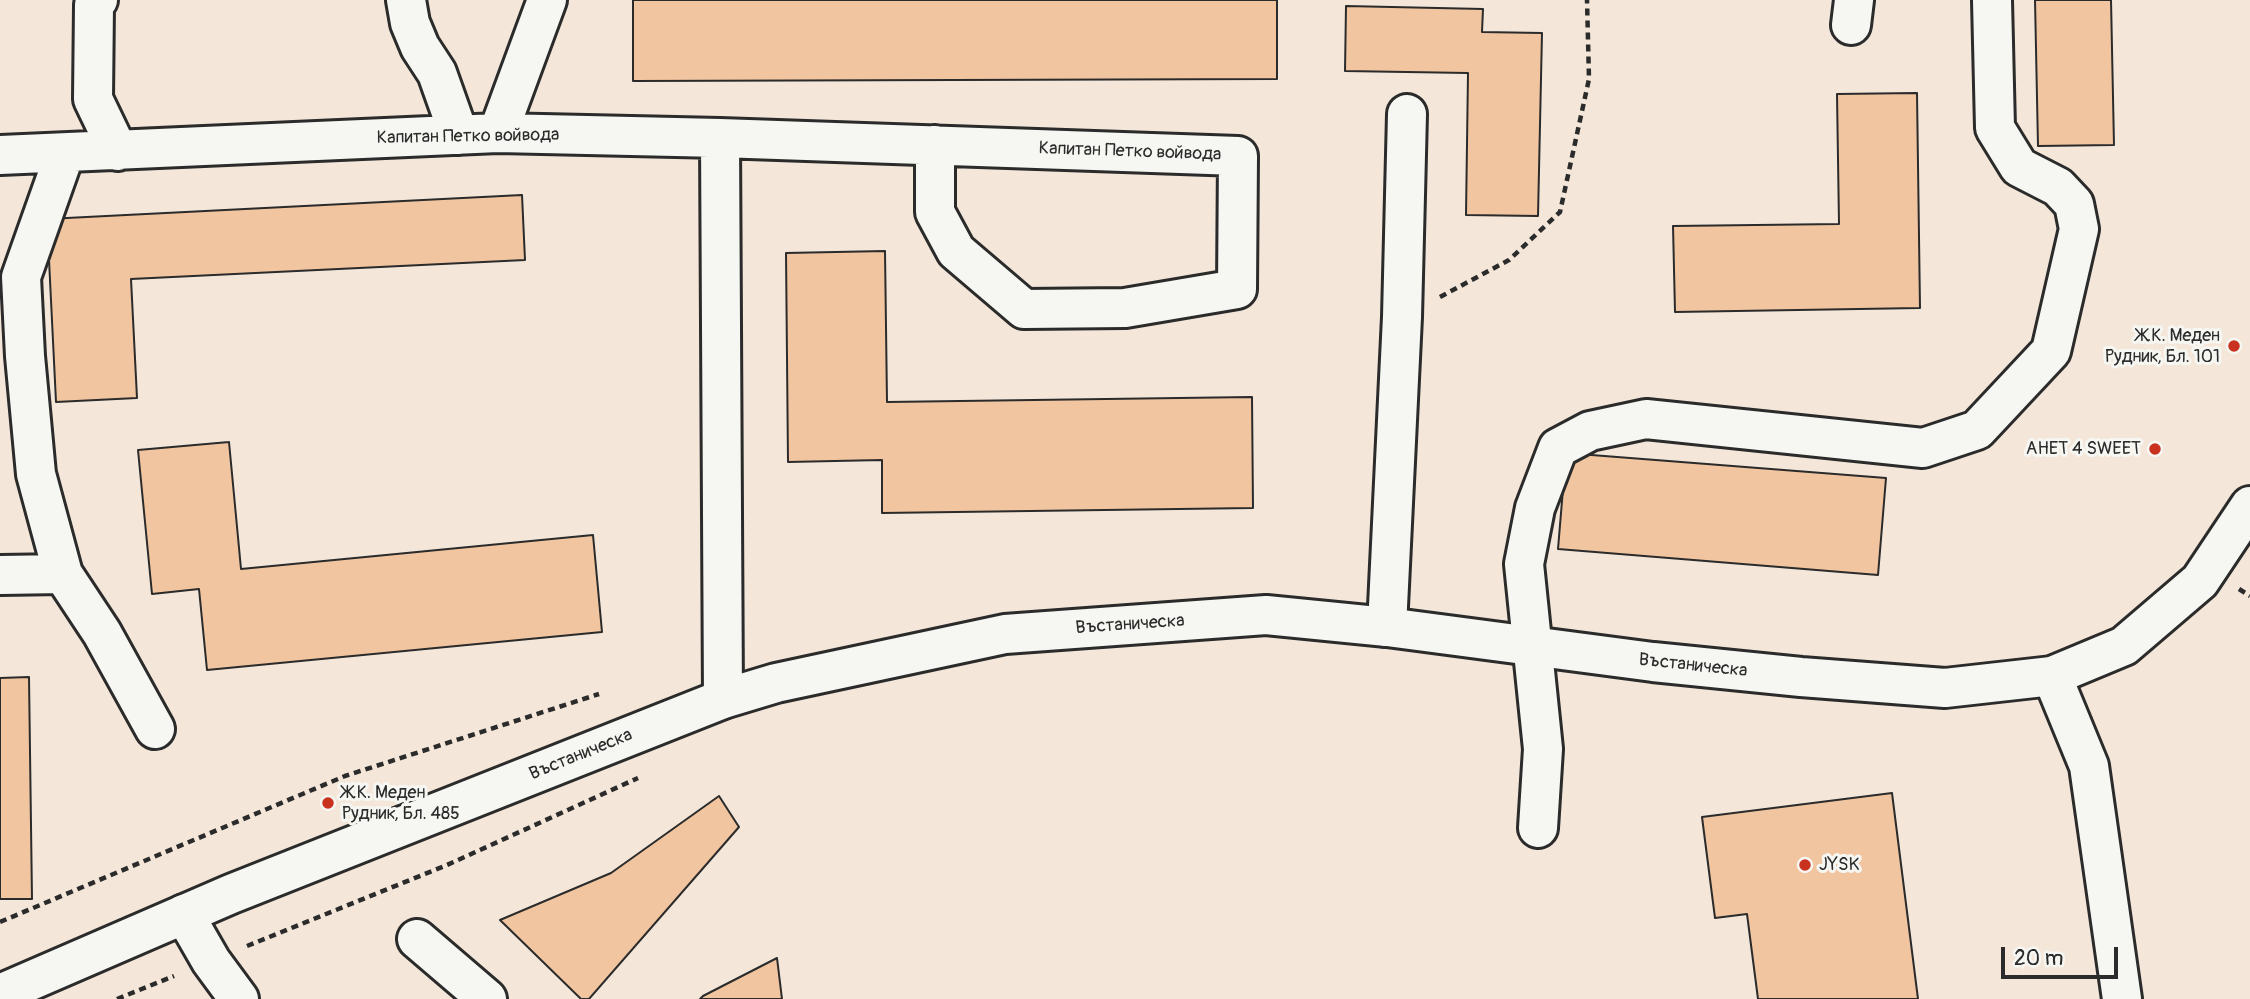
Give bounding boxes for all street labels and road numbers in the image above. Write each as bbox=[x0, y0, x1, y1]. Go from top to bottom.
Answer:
street label: Капитан Петко войвода bbox=[377, 125, 559, 149]
street label: Капитан Петко войвода bbox=[1038, 138, 1222, 166]
street label: Въстаническа bbox=[1075, 610, 1185, 640]
street label: Въстаническа bbox=[1638, 650, 1748, 682]
street label: Въстаническа bbox=[526, 725, 636, 785]

